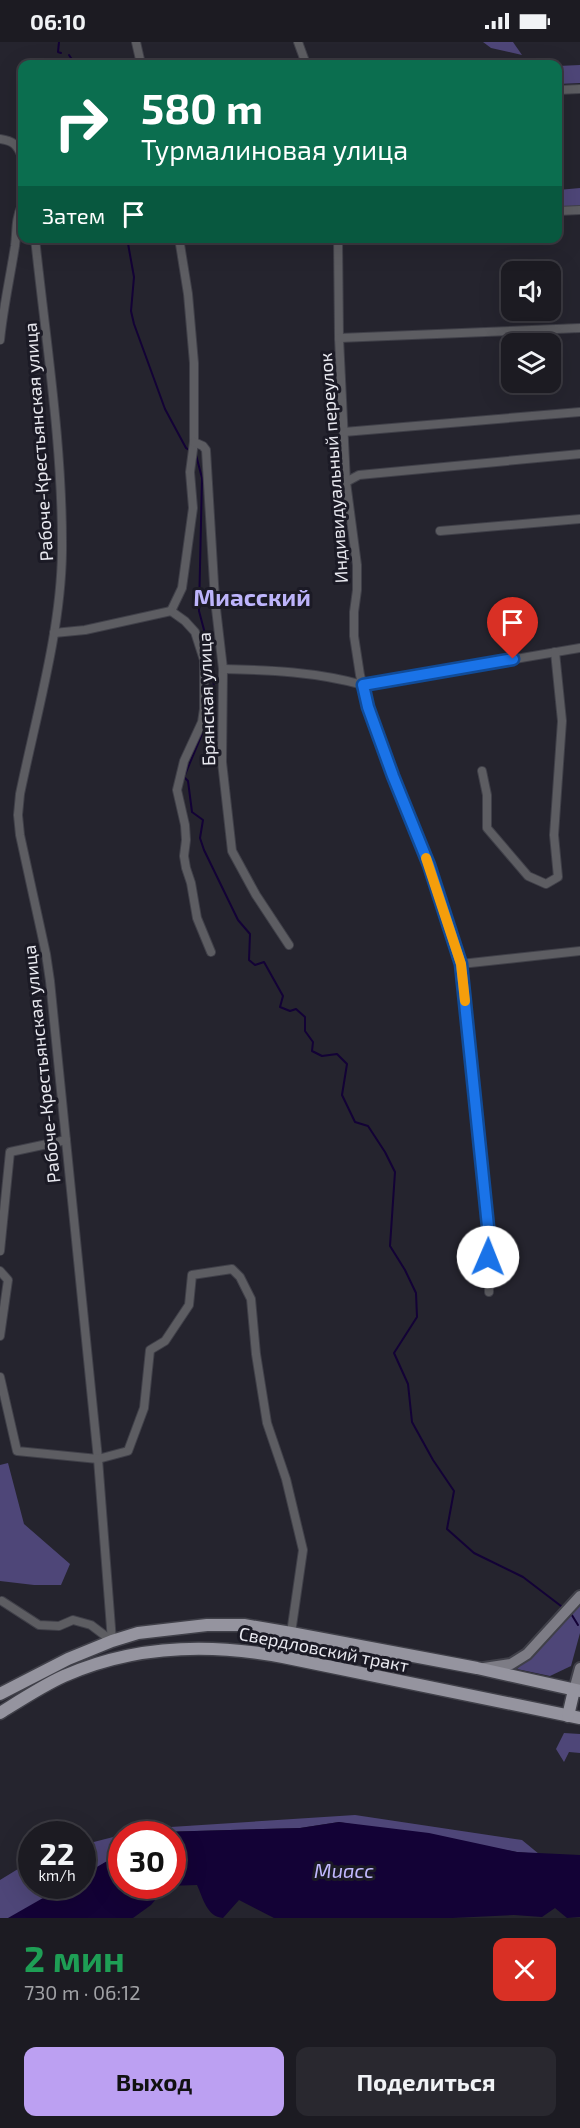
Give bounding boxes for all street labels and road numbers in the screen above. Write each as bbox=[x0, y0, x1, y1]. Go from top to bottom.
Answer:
street label: Рабоче-Крестьянская улица bbox=[19, 322, 57, 562]
street label: Индивидуальный переулок bbox=[314, 352, 352, 584]
street label: Брянская улица bbox=[193, 632, 219, 766]
street label: Рабоче-Крестьянская улица bbox=[18, 944, 64, 1184]
street label: Свердловский тракт bbox=[237, 1622, 411, 1676]

